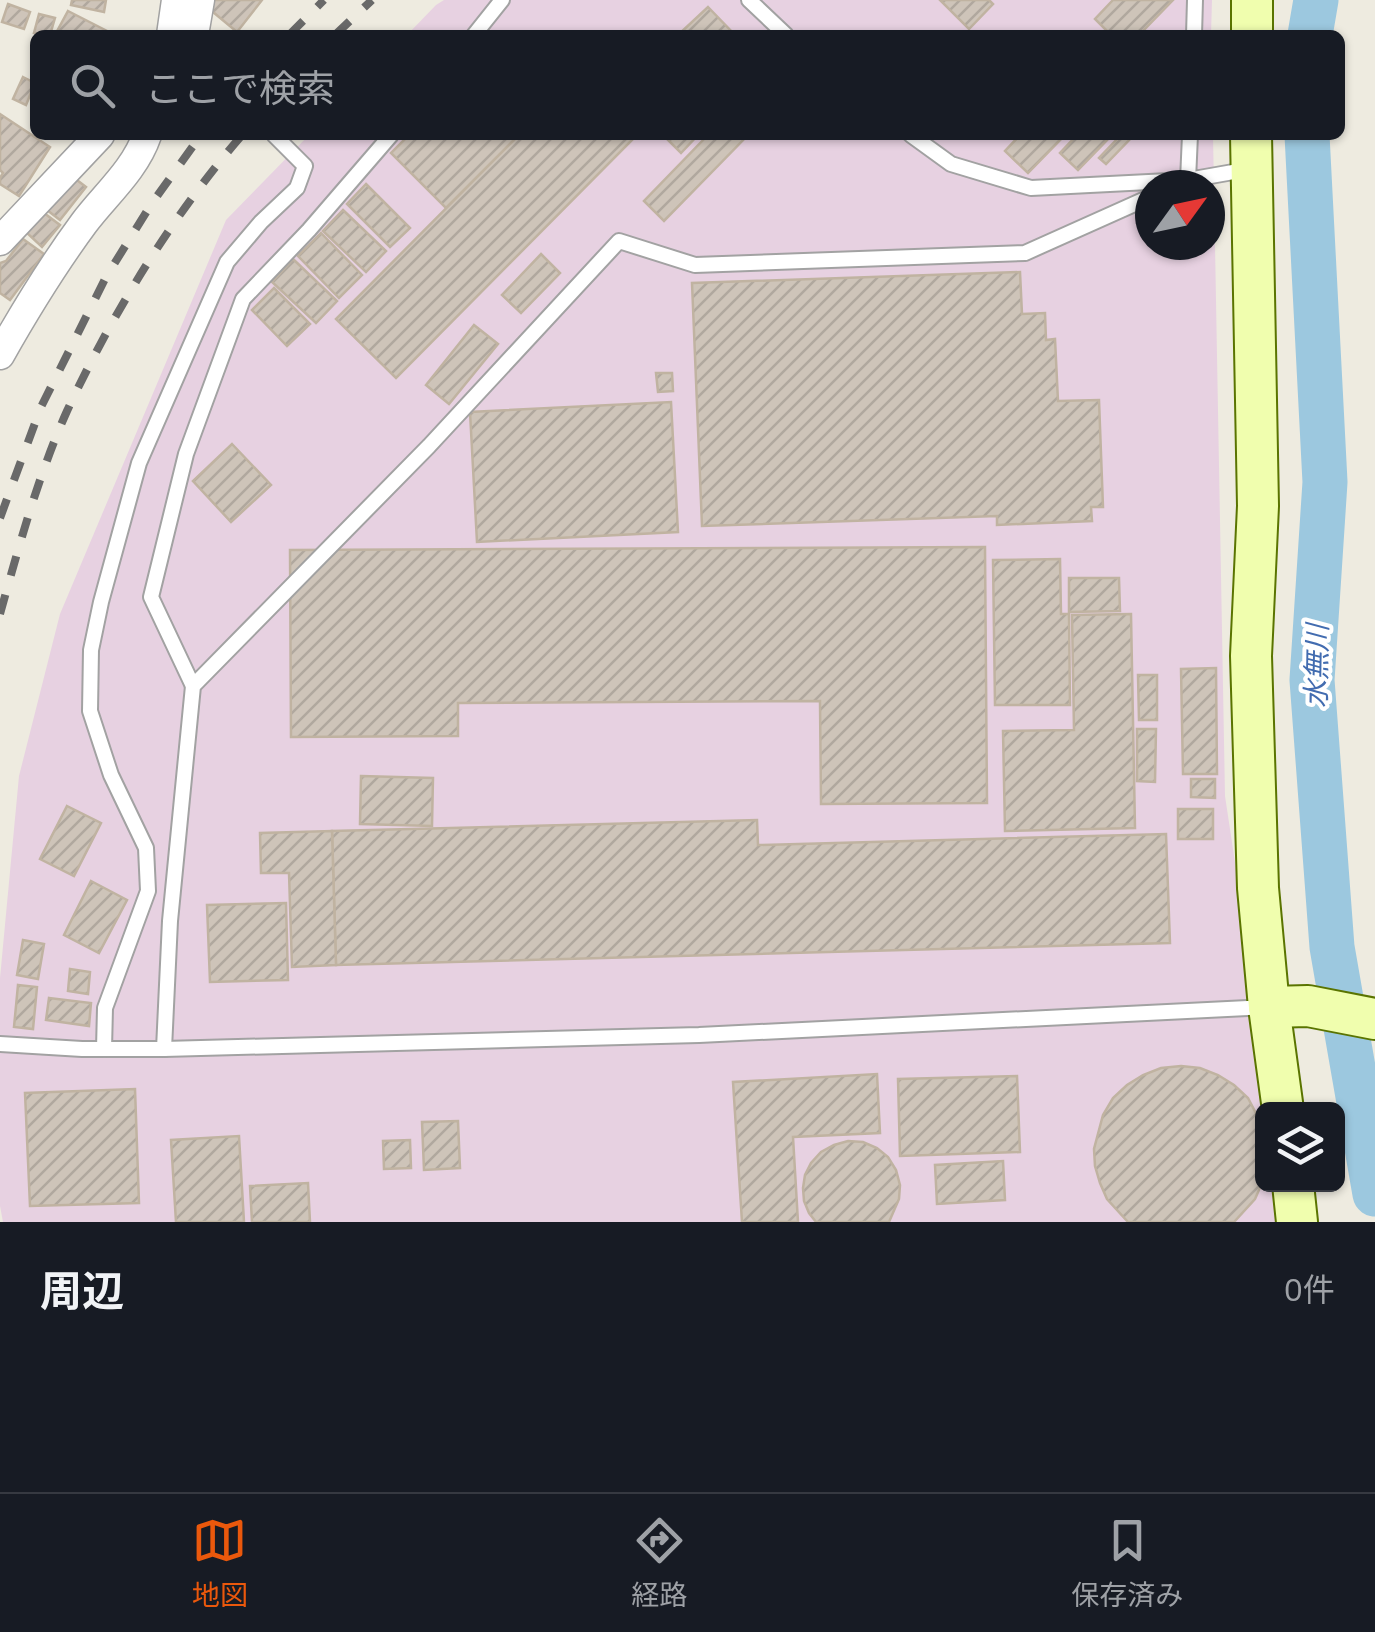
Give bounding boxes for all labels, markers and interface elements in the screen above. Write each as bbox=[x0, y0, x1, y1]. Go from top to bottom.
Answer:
search box bbox=[30, 30, 1345, 140]
icon: search bbox=[65, 58, 120, 113]
text: ここで検索 bbox=[145, 63, 335, 112]
north arrow bbox=[1135, 170, 1225, 260]
water label: 水無川 bbox=[1297, 621, 1335, 708]
map controls bbox=[1255, 1102, 1345, 1192]
button: layers bbox=[1255, 1102, 1345, 1192]
text: 周辺 bbox=[40, 1263, 124, 1318]
text: 0件 bbox=[1284, 1268, 1335, 1310]
tab: 地図 bbox=[192, 1513, 248, 1613]
tab: 経路 bbox=[631, 1513, 687, 1613]
tab: 保存済み bbox=[1071, 1513, 1183, 1613]

